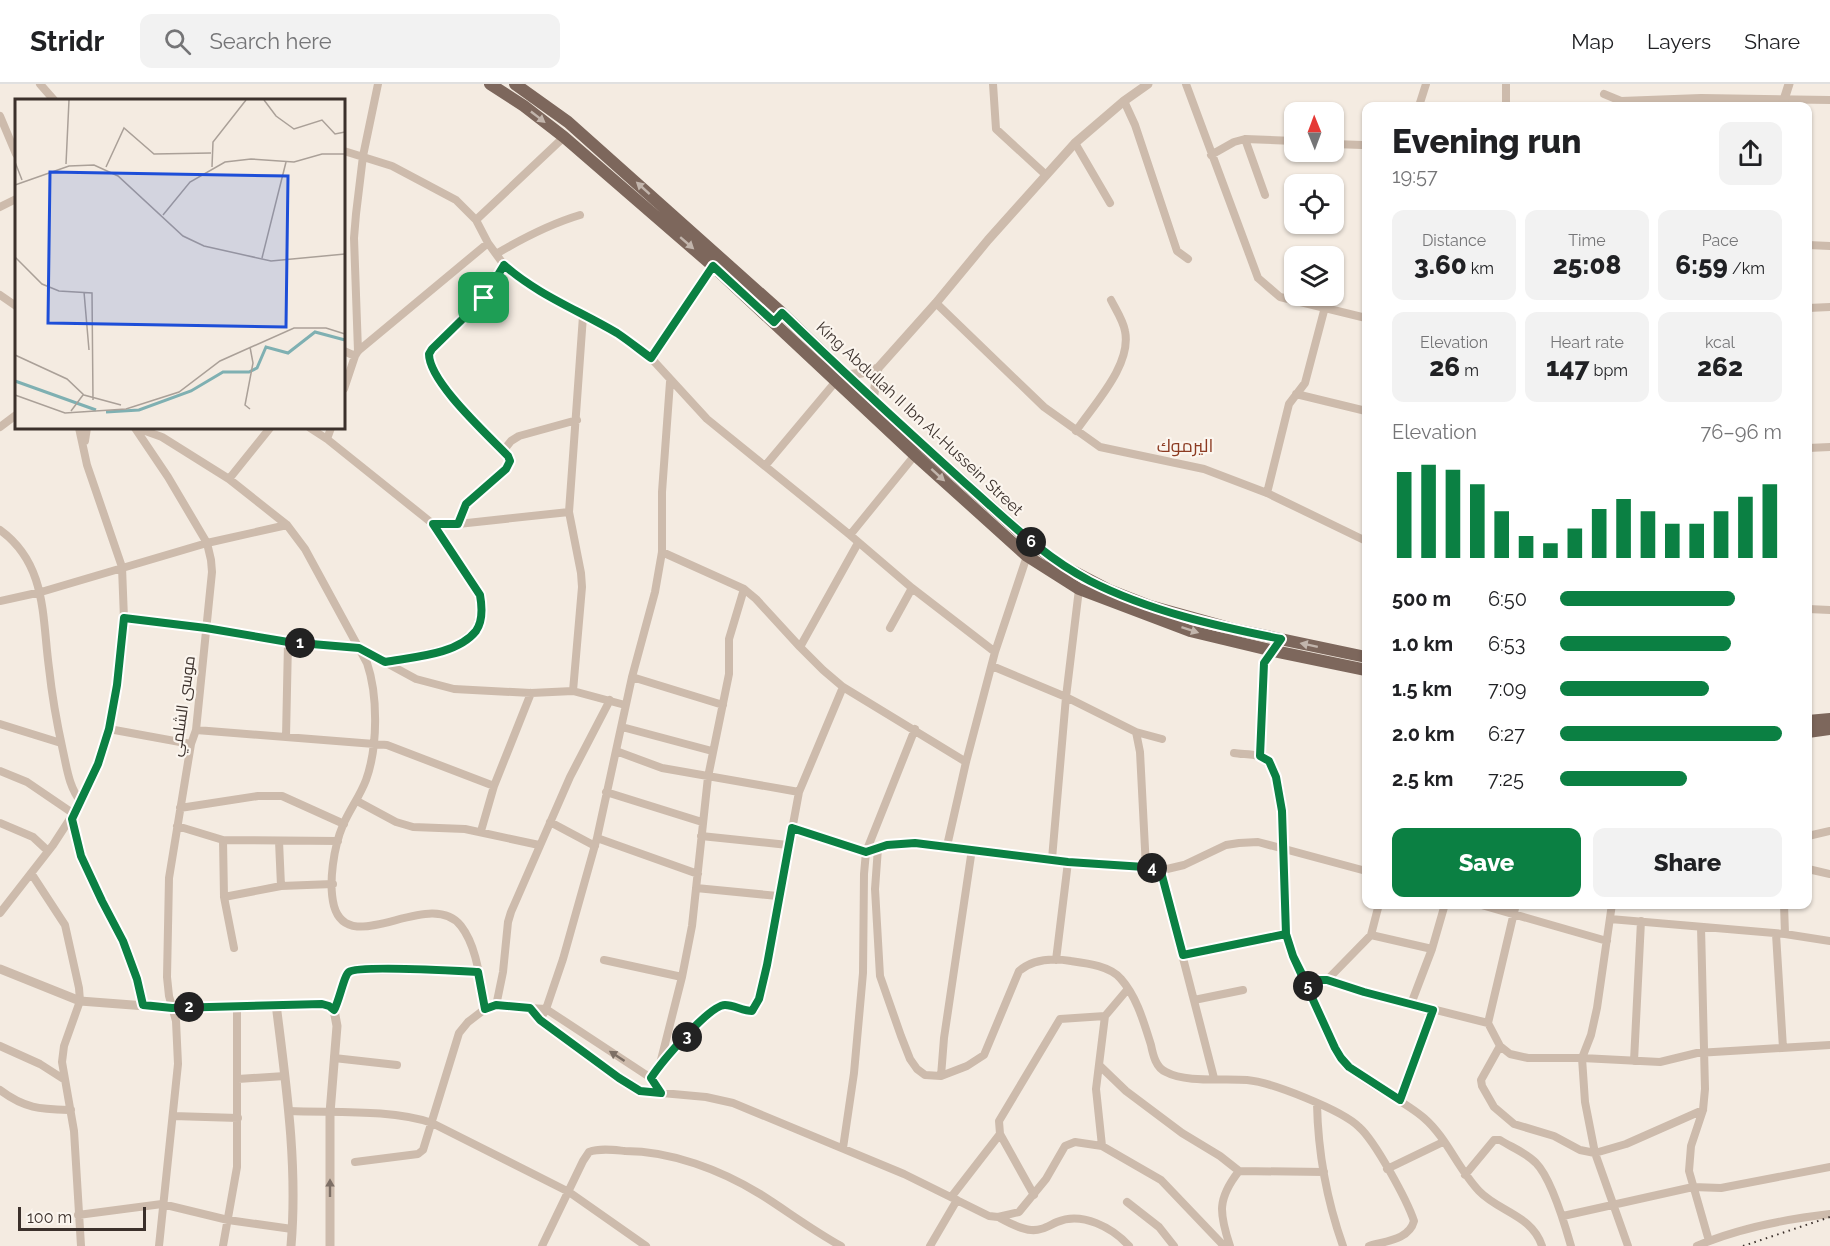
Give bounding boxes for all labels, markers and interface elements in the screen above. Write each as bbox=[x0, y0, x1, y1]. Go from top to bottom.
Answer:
search box bbox=[140, 14, 560, 68]
text: Stridr bbox=[30, 25, 104, 58]
icon: search bbox=[161, 25, 194, 58]
text: Search here bbox=[209, 28, 332, 54]
text: Map bbox=[1571, 29, 1614, 54]
text: Layers bbox=[1647, 29, 1711, 54]
text: Share bbox=[1744, 29, 1800, 54]
inset map bbox=[15, 99, 345, 429]
north arrow bbox=[1284, 102, 1344, 162]
map controls bbox=[1284, 102, 1344, 306]
one-way arrow bbox=[530, 110, 546, 123]
text: Evening run bbox=[1392, 122, 1582, 161]
button: share bbox=[1719, 122, 1782, 185]
text: 19:57 bbox=[1392, 164, 1438, 188]
button: locate bbox=[1284, 174, 1344, 234]
one-way arrow bbox=[635, 182, 651, 195]
text: Distance bbox=[1422, 231, 1486, 250]
text: Time bbox=[1568, 231, 1606, 250]
text: Pace bbox=[1702, 231, 1738, 250]
one-way arrow bbox=[679, 236, 694, 249]
button: layers bbox=[1284, 246, 1344, 306]
text: 3.60 bbox=[1414, 250, 1467, 280]
text: 25:08 bbox=[1553, 250, 1621, 280]
text: 6:59 bbox=[1675, 250, 1728, 280]
text: km bbox=[1467, 259, 1494, 278]
text: /km bbox=[1728, 259, 1765, 278]
pin bbox=[458, 272, 509, 323]
icon: arrive bbox=[467, 281, 500, 314]
street label: King Abdullah II Ibn Al-Hussein Street bbox=[812, 318, 1027, 520]
text: Elevation bbox=[1420, 333, 1488, 352]
text: Heart rate bbox=[1550, 333, 1624, 352]
text: kcal bbox=[1705, 333, 1735, 352]
text: 26 bbox=[1429, 352, 1460, 382]
text: 147 bbox=[1546, 352, 1589, 382]
text: 262 bbox=[1697, 352, 1743, 382]
text: m bbox=[1460, 361, 1479, 380]
text: bpm bbox=[1589, 361, 1628, 380]
text: Elevation bbox=[1392, 420, 1477, 444]
text: 76–96 m bbox=[1701, 420, 1782, 444]
district label: اليرموك bbox=[1157, 435, 1213, 457]
one-way arrow bbox=[930, 468, 945, 481]
pin: 6 bbox=[1016, 527, 1046, 557]
text: 6 bbox=[1026, 532, 1036, 551]
text: 500 m bbox=[1392, 587, 1451, 611]
text: 6:50 bbox=[1488, 587, 1527, 611]
one-way arrow bbox=[1181, 626, 1199, 635]
pin: 1 bbox=[285, 628, 315, 658]
text: 1.0 km bbox=[1392, 632, 1453, 656]
text: 6:53 bbox=[1488, 632, 1525, 656]
text: 1 bbox=[296, 633, 304, 652]
one-way arrow bbox=[1300, 640, 1319, 649]
street label: موسى الشلمي bbox=[166, 654, 203, 758]
text: 1.5 km bbox=[1392, 677, 1452, 701]
text: 7:09 bbox=[1488, 677, 1526, 701]
text: 2.0 km bbox=[1392, 722, 1455, 746]
text: 6:27 bbox=[1488, 722, 1525, 746]
text: 2.5 km bbox=[1392, 767, 1453, 791]
text: 7:25 bbox=[1488, 767, 1524, 791]
button: Save bbox=[1392, 828, 1581, 897]
button: Share bbox=[1593, 828, 1782, 897]
pin: 4 bbox=[1137, 853, 1167, 883]
text: 4 bbox=[1147, 858, 1157, 877]
pin: 5 bbox=[1293, 971, 1323, 1001]
text: 5 bbox=[1304, 976, 1312, 995]
pin: 2 bbox=[174, 992, 204, 1022]
text: 2 bbox=[184, 997, 194, 1016]
pin: 3 bbox=[672, 1022, 702, 1052]
text: 3 bbox=[683, 1027, 691, 1046]
one-way arrow bbox=[609, 1050, 625, 1061]
one-way arrow bbox=[325, 1178, 335, 1197]
scale bar bbox=[18, 1204, 146, 1232]
text: 100 m bbox=[27, 1208, 72, 1227]

